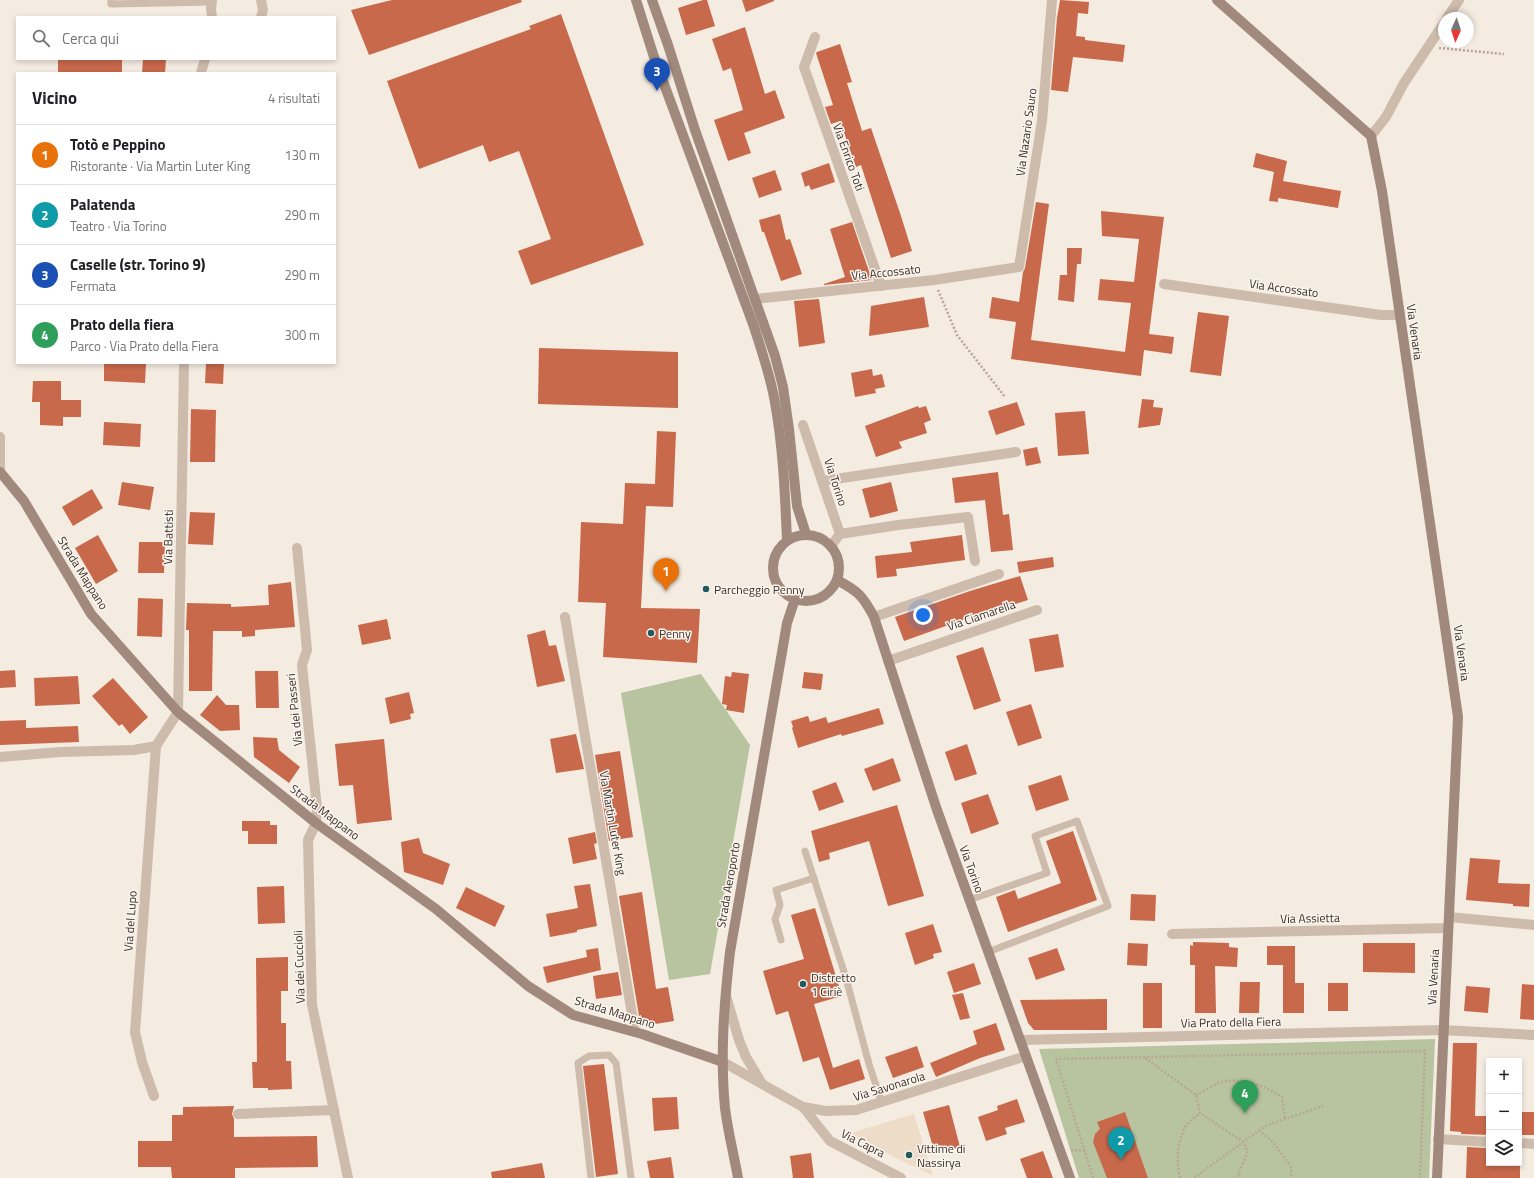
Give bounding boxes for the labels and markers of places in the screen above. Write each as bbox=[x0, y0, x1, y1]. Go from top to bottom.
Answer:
pin: 3 bbox=[644, 58, 670, 91]
pin: 1 bbox=[653, 558, 679, 591]
place label: Parcheggio Penny bbox=[714, 580, 805, 599]
marker: Parcheggio Penny bbox=[701, 584, 711, 594]
place label: Penny bbox=[659, 624, 691, 643]
marker: Penny bbox=[646, 628, 656, 638]
place label: Distretto 1 Ciriè bbox=[811, 968, 856, 1001]
marker: Distretto 1 Ciriè bbox=[798, 979, 808, 989]
pin: 4 bbox=[1232, 1080, 1258, 1113]
pin: 2 bbox=[1108, 1127, 1134, 1160]
place label: Vittime di Nassirya bbox=[917, 1139, 965, 1172]
marker: Vittime di Nassirya bbox=[904, 1150, 914, 1160]

